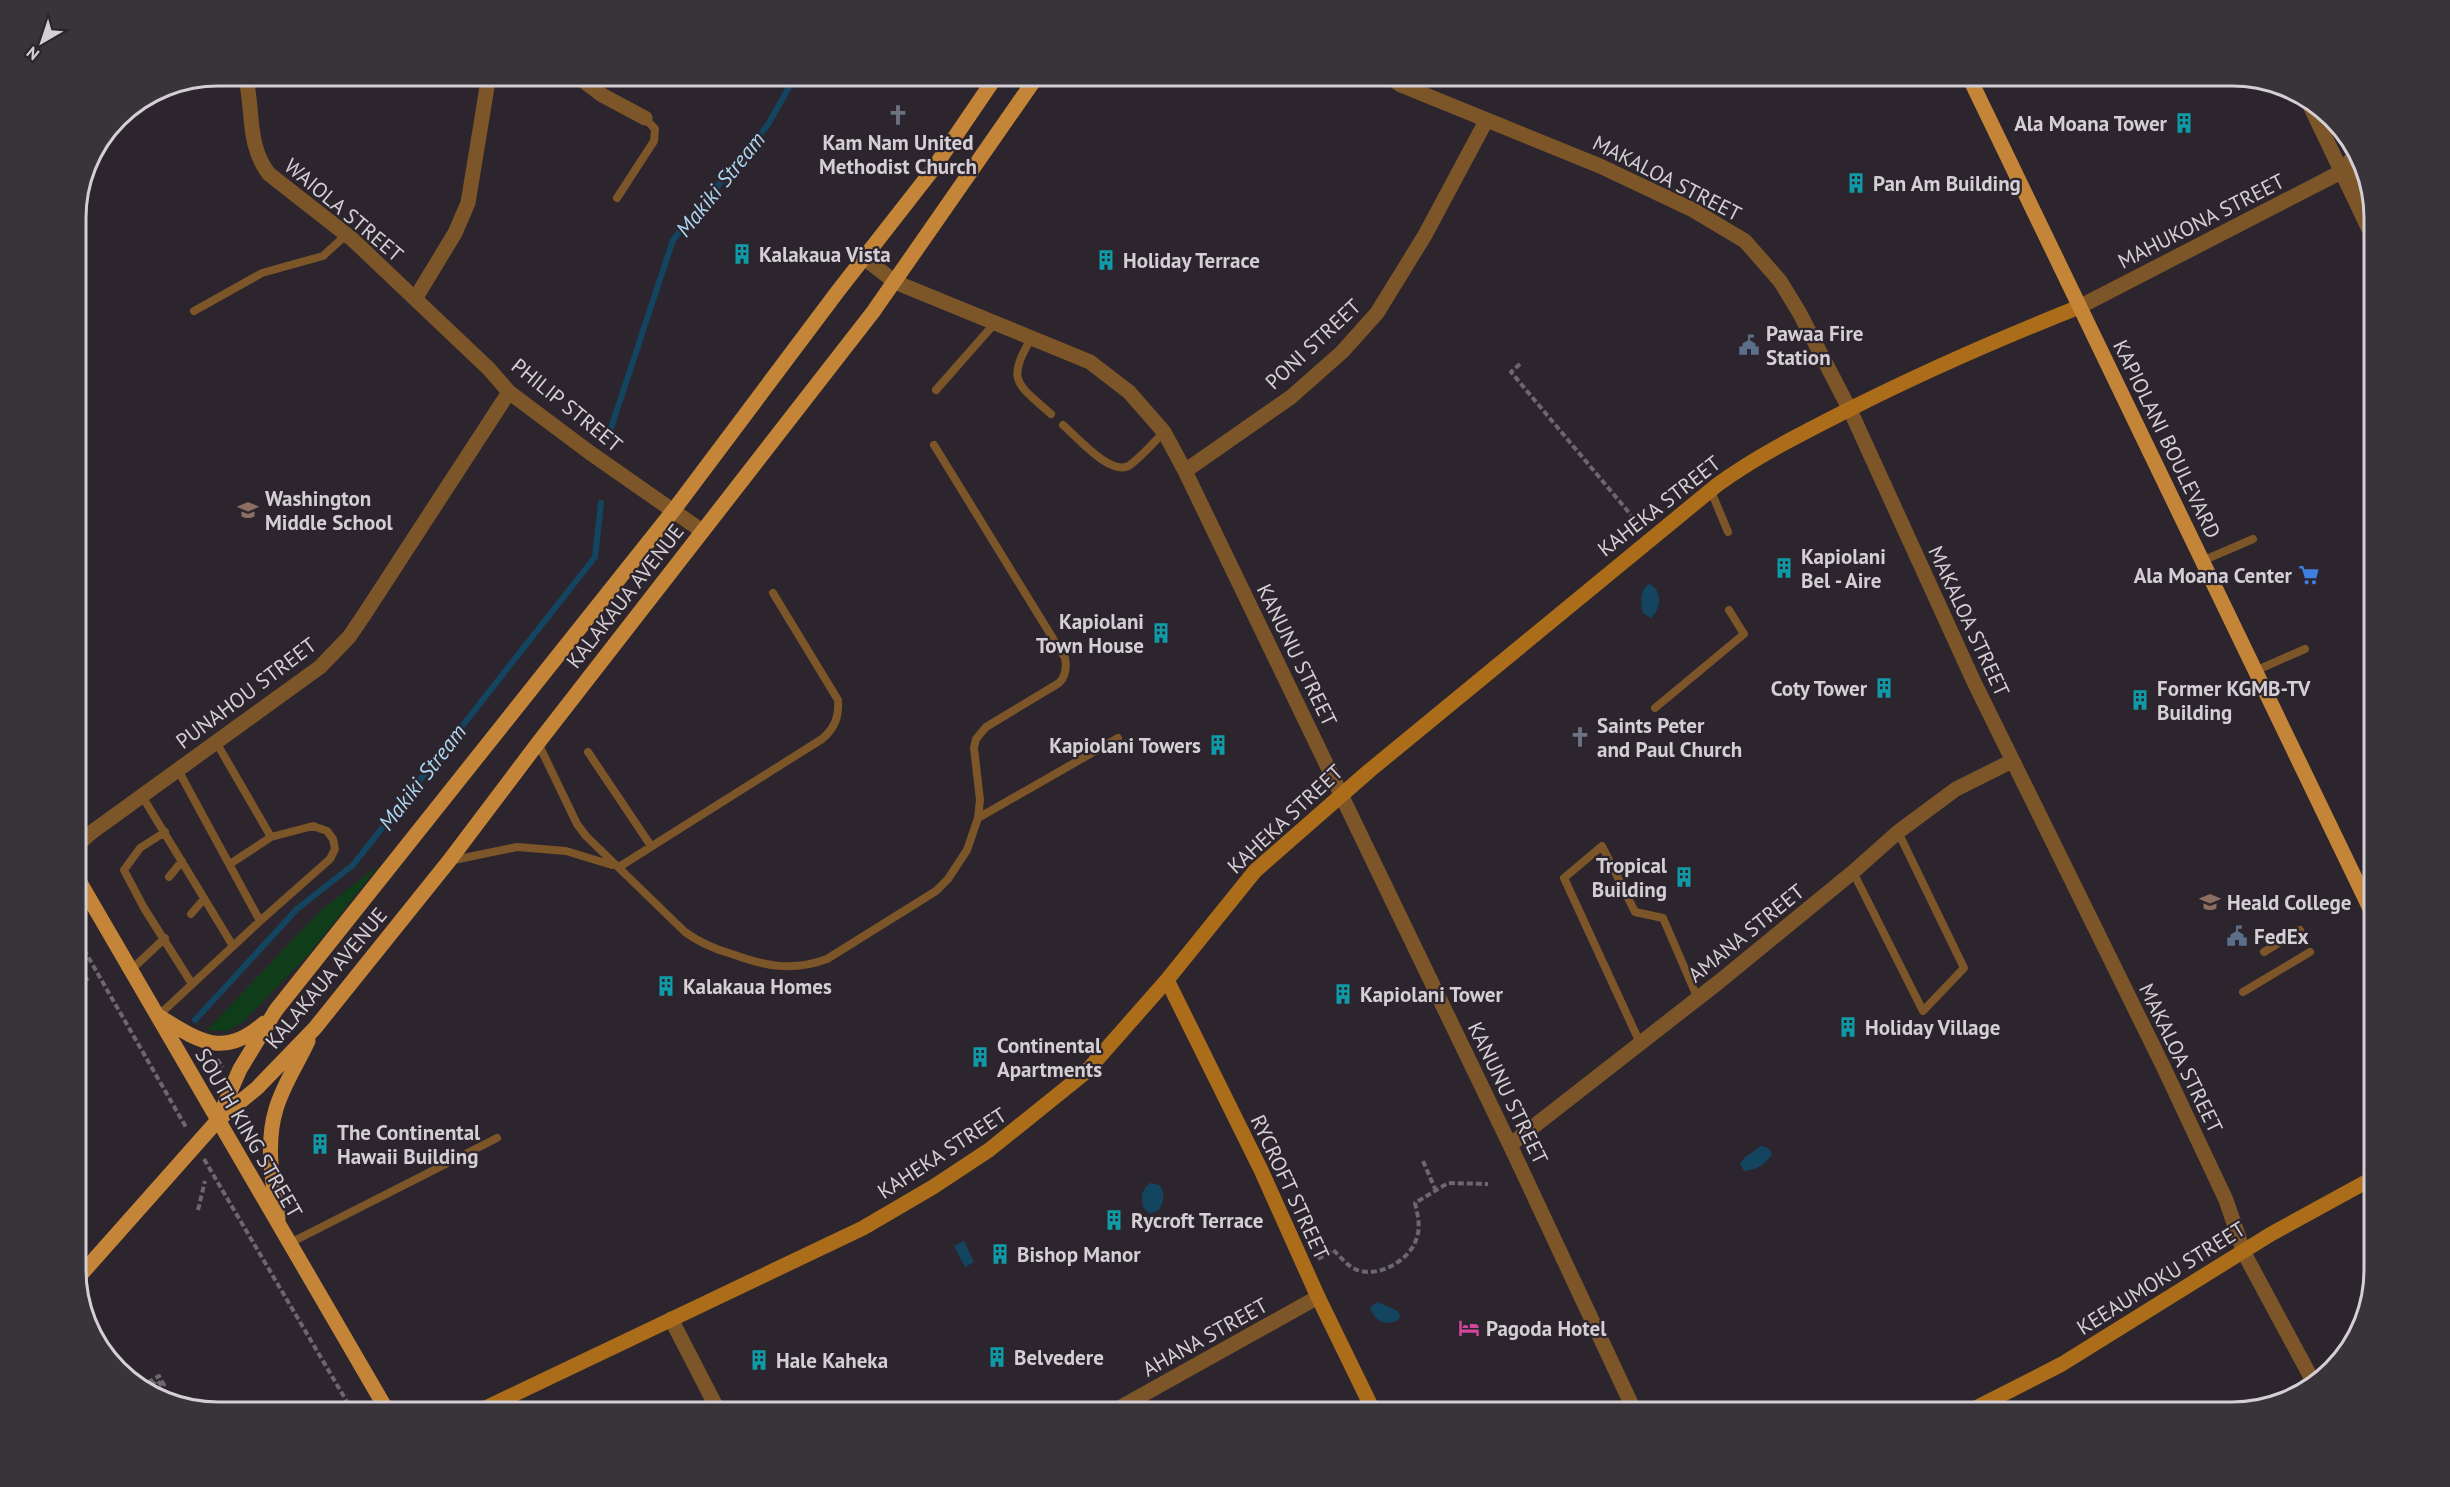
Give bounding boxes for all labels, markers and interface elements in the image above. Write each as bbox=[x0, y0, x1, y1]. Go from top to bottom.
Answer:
north arrow bbox=[12, 12, 72, 72]
text: N bbox=[22, 43, 43, 65]
church icon: Kam Nam United Methodist Church bbox=[886, 103, 910, 127]
place label: Ala Moana Tower bbox=[2014, 110, 2168, 137]
building icon: Ala Moana Tower bbox=[2172, 111, 2196, 135]
water label: Makiki Stream bbox=[669, 126, 771, 242]
place label: Kam Nam United Methodist Church bbox=[819, 129, 977, 180]
street label: MAKALOA STREET bbox=[1588, 129, 1746, 227]
street label: WAIOLA STREET bbox=[279, 152, 409, 268]
street label: MAHUKONA STREET bbox=[2113, 167, 2289, 275]
place label: Pan Am Building bbox=[1873, 170, 2021, 197]
building icon: Pan Am Building bbox=[1844, 171, 1868, 195]
place label: Kalakaua Vista bbox=[759, 241, 891, 268]
building icon: Kalakaua Vista bbox=[730, 242, 754, 266]
place label: Holiday Terrace bbox=[1123, 247, 1260, 274]
building icon: Holiday Terrace bbox=[1094, 248, 1118, 272]
street label: PONI STREET bbox=[1260, 293, 1367, 395]
place label: Pawaa Fire Station bbox=[1766, 320, 1863, 371]
public building icon: Pawaa Fire Station bbox=[1737, 333, 1761, 357]
street label: KAPIOLANI BOULEVARD bbox=[2107, 335, 2227, 543]
street label: PHILIP STREET bbox=[506, 352, 628, 458]
street label: KAHEKA STREET bbox=[1592, 449, 1726, 562]
place label: Washington Middle School bbox=[265, 485, 393, 536]
school or university icon: Washington Middle School bbox=[236, 498, 260, 522]
street label: KALAKAUA AVENUE bbox=[560, 518, 690, 674]
street label: MAKALOA STREET bbox=[1922, 541, 2016, 701]
place label: Kapiolani Bel - Aire bbox=[1801, 543, 1886, 594]
building icon: Kapiolani Bel - Aire bbox=[1772, 556, 1796, 580]
place label: Ala Moana Center bbox=[2134, 562, 2293, 589]
supermarket icon: Ala Moana Center bbox=[2297, 563, 2321, 587]
street label: KANUNU STREET bbox=[1251, 579, 1343, 731]
place label: Kapiolani Town House bbox=[1036, 608, 1144, 659]
building icon: Kapiolani Town House bbox=[1149, 621, 1173, 645]
street label: PUNAHOU STREET bbox=[170, 631, 322, 755]
place label: Coty Tower bbox=[1771, 675, 1868, 702]
place label: Former KGMB-TV Building bbox=[2157, 675, 2311, 726]
building icon: Coty Tower bbox=[1872, 676, 1896, 700]
building icon: Former KGMB-TV Building bbox=[2128, 688, 2152, 712]
place label: Saints Peter and Paul Church bbox=[1597, 712, 1742, 763]
water label: Makiki Stream bbox=[372, 718, 472, 836]
church icon: Saints Peter and Paul Church bbox=[1568, 725, 1592, 749]
place label: Kapiolani Towers bbox=[1049, 732, 1201, 759]
building icon: Kapiolani Towers bbox=[1206, 733, 1230, 757]
street label: KAHEKA STREET bbox=[1221, 758, 1349, 880]
place label: Tropical Building bbox=[1592, 852, 1668, 903]
building icon: Tropical Building bbox=[1672, 865, 1696, 889]
street label: AMANA STREET bbox=[1682, 878, 1810, 988]
place label: Heald College bbox=[2227, 889, 2351, 916]
school or university icon: Heald College bbox=[2198, 890, 2222, 914]
street label: KALAKAUA AVENUE bbox=[259, 902, 393, 1054]
place label: FedEx bbox=[2254, 923, 2309, 950]
public building icon: FedEx bbox=[2225, 924, 2249, 948]
place label: Kalakaua Homes bbox=[683, 973, 832, 1000]
building icon: Kalakaua Homes bbox=[654, 974, 678, 998]
street label: MAKALOA STREET bbox=[2133, 979, 2229, 1138]
place label: Kapiolani Tower bbox=[1360, 981, 1503, 1008]
building icon: Kapiolani Tower bbox=[1331, 982, 1355, 1006]
place label: Holiday Village bbox=[1865, 1014, 2000, 1041]
building icon: Holiday Village bbox=[1836, 1015, 1860, 1039]
street label: KANUNU STREET bbox=[1462, 1017, 1554, 1169]
place label: Continental Apartments bbox=[997, 1032, 1102, 1083]
street label: SOUTH KING STREET bbox=[189, 1043, 309, 1223]
building icon: Continental Apartments bbox=[968, 1045, 992, 1069]
street label: KAHEKA STREET bbox=[872, 1101, 1012, 1205]
street label: RYCROFT STREET bbox=[1245, 1110, 1336, 1264]
place label: The Continental Hawaii Building bbox=[337, 1119, 481, 1170]
building icon: The Continental Hawaii Building bbox=[308, 1132, 332, 1156]
place label: Rycroft Terrace bbox=[1131, 1207, 1264, 1234]
building icon: Rycroft Terrace bbox=[1102, 1208, 1126, 1232]
street label: KEEAUMOKU STREET bbox=[2072, 1215, 2251, 1341]
place label: Bishop Manor bbox=[1017, 1241, 1141, 1268]
building icon: Bishop Manor bbox=[988, 1242, 1012, 1266]
street label: AHANA STREET bbox=[1138, 1291, 1273, 1383]
place label: Pagoda Hotel bbox=[1486, 1315, 1607, 1342]
hotel icon: Pagoda Hotel bbox=[1457, 1316, 1481, 1340]
place label: Belvedere bbox=[1014, 1344, 1104, 1371]
building icon: Belvedere bbox=[985, 1345, 1009, 1369]
place label: Hale Kaheka bbox=[776, 1347, 888, 1374]
building icon: Hale Kaheka bbox=[747, 1348, 771, 1372]

